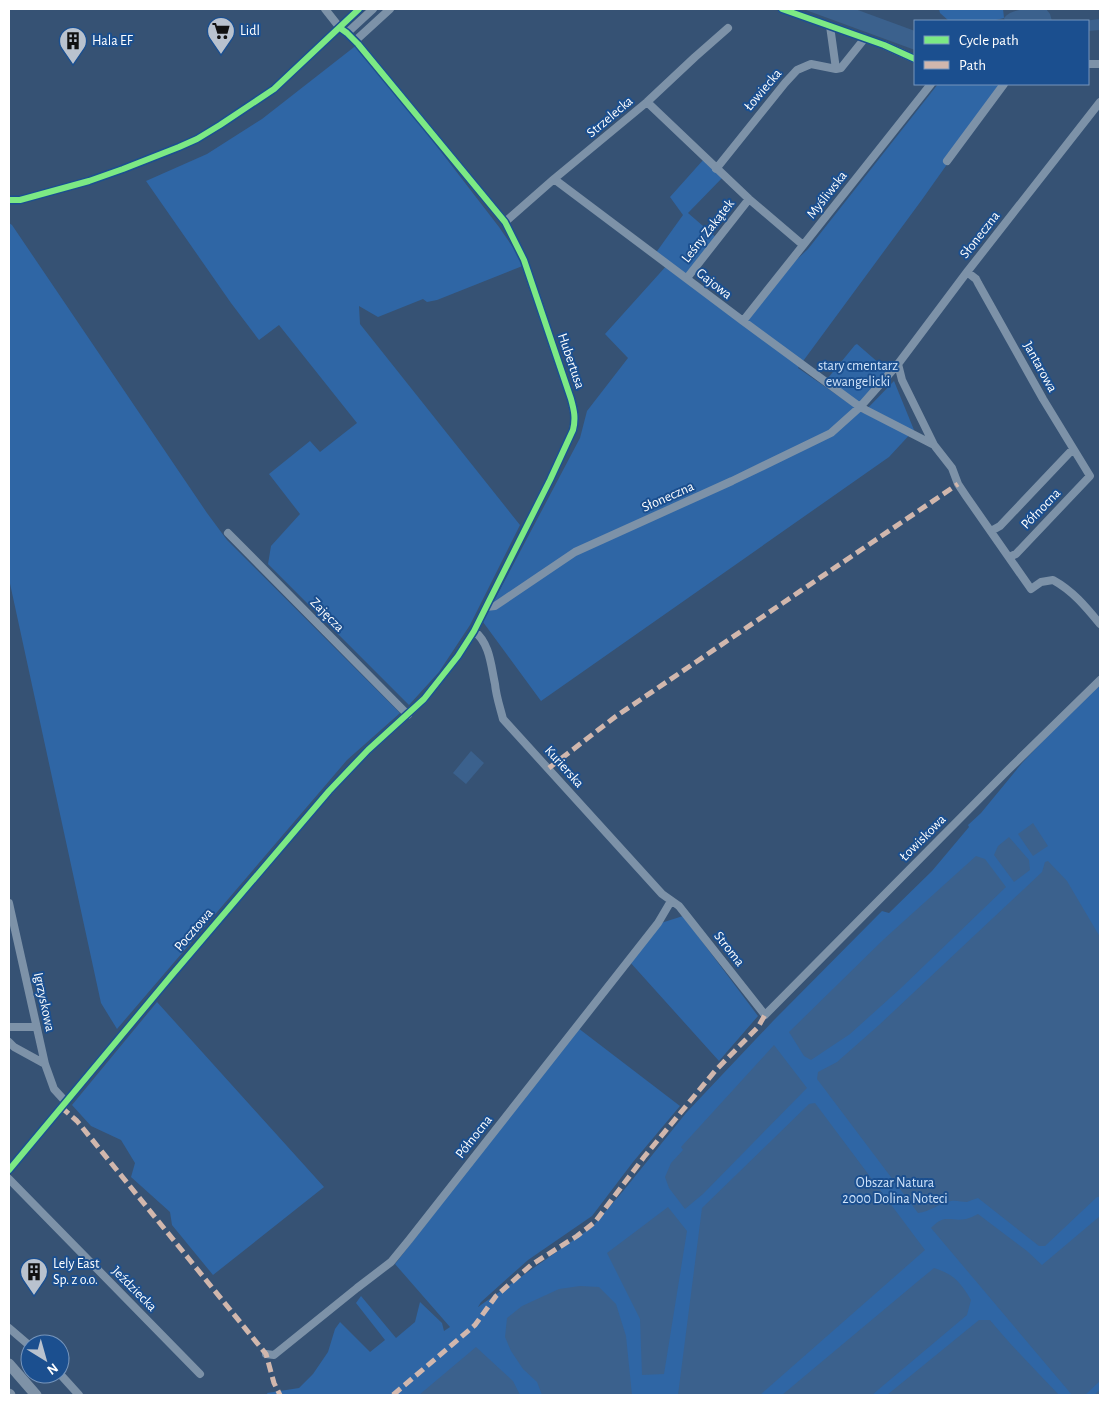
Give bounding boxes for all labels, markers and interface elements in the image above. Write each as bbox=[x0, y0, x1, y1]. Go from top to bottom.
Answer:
supermarket icon: Lidl bbox=[206, 16, 236, 55]
legend bbox=[914, 20, 1089, 85]
place label: Lidl bbox=[240, 24, 260, 38]
building icon: Hala EF bbox=[58, 26, 88, 65]
text: Cycle path bbox=[959, 33, 1019, 48]
place label: Hala EF bbox=[92, 34, 134, 48]
text: Path bbox=[959, 58, 986, 73]
street label: Łowiecka bbox=[742, 66, 785, 114]
street label: Strzelecka bbox=[584, 93, 636, 140]
street label: Myśliwska bbox=[804, 168, 850, 221]
street label: Leśny Zakątek bbox=[679, 196, 737, 265]
street label: Słoneczna bbox=[957, 208, 1003, 261]
street label: Gajowa bbox=[694, 266, 735, 302]
street label: Hubertusa bbox=[555, 331, 587, 391]
street label: Jantarowa bbox=[1020, 339, 1060, 395]
park label: stary cmentarz ewangelicki bbox=[818, 359, 898, 389]
street label: Słoneczna bbox=[640, 479, 697, 515]
street label: Północna bbox=[1019, 486, 1064, 532]
street label: Zajęcza bbox=[307, 595, 347, 635]
street label: Kurierska bbox=[542, 743, 587, 791]
street label: Łowiskowa bbox=[897, 812, 949, 864]
street label: Pocztowa bbox=[172, 906, 216, 954]
street label: Stroma bbox=[711, 929, 747, 969]
street label: Igrzyskowa bbox=[31, 971, 57, 1033]
street label: Północna bbox=[453, 1112, 495, 1161]
park label: Obszar Natura 2000 Dolina Noteci bbox=[842, 1176, 948, 1206]
building icon: Lely East Sp. z o.o. bbox=[19, 1257, 49, 1296]
place label: Lely East Sp. z o.o. bbox=[53, 1257, 100, 1287]
street label: Jeździecka bbox=[109, 1264, 159, 1314]
north arrow bbox=[20, 1334, 70, 1384]
text: N bbox=[44, 1360, 60, 1377]

